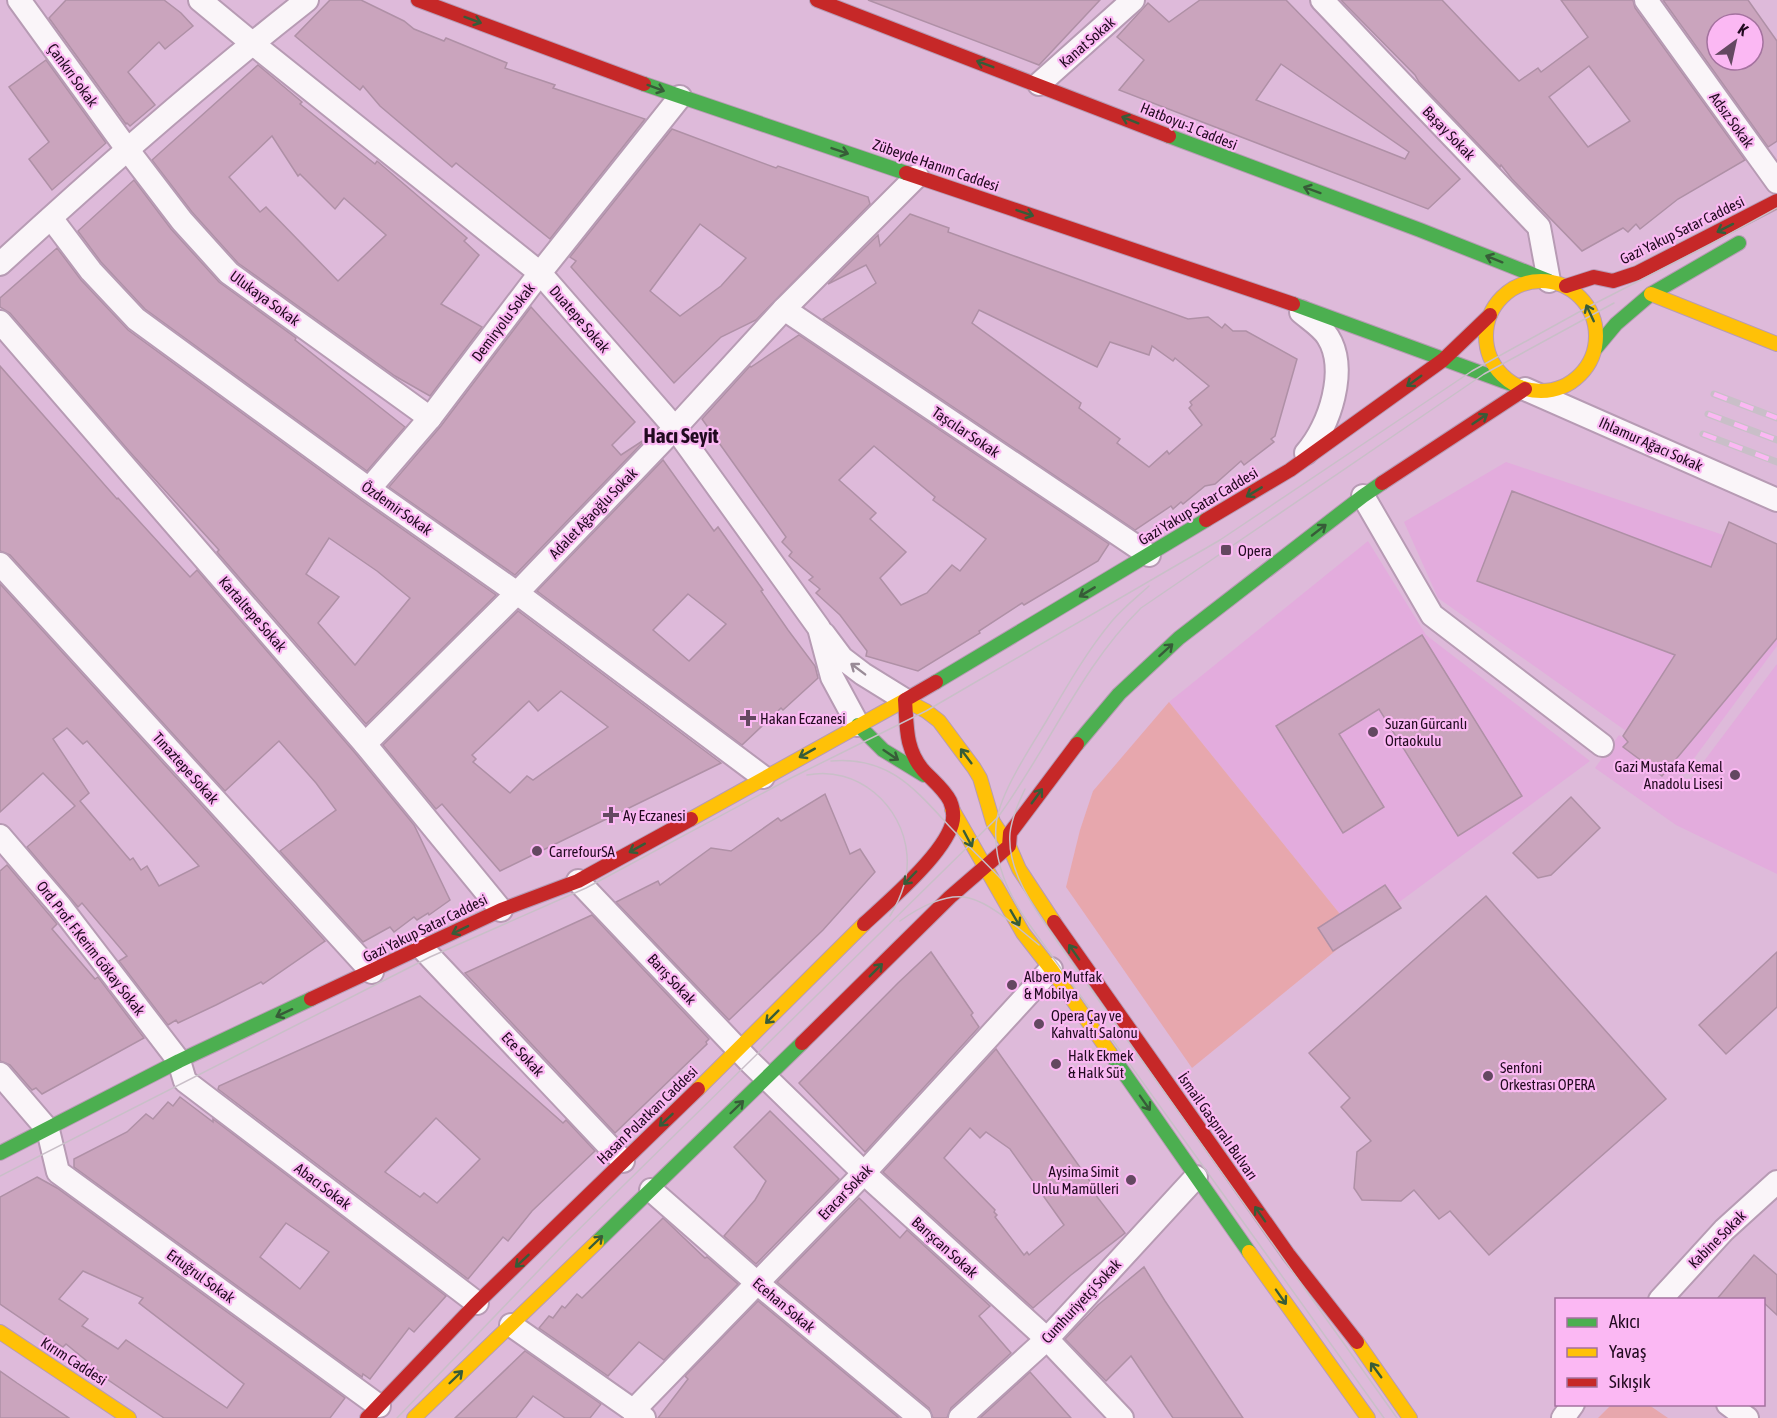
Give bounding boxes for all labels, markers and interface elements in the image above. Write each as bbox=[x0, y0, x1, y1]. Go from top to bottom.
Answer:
north arrow bbox=[1705, 12, 1765, 72]
street label: Kanat Sokak bbox=[1056, 13, 1119, 71]
one-way arrow bbox=[463, 16, 482, 27]
text: K bbox=[1735, 20, 1751, 39]
street label: Çankırı Sokak bbox=[44, 40, 102, 110]
one-way arrow bbox=[976, 57, 995, 68]
one-way arrow bbox=[646, 83, 665, 94]
street label: Adsız Sokak bbox=[1706, 89, 1758, 151]
street label: Hatboyu-1 Caddesi bbox=[1138, 99, 1240, 153]
street label: Başay Sokak bbox=[1419, 103, 1479, 164]
one-way arrow bbox=[1121, 114, 1140, 125]
street label: Zübeyde Hanım Caddesi bbox=[871, 135, 1001, 195]
one-way arrow bbox=[830, 146, 849, 157]
one-way arrow bbox=[1303, 184, 1322, 195]
street label: Gazi Yakup Satar Caddesi bbox=[1617, 193, 1747, 267]
one-way arrow bbox=[1015, 208, 1034, 219]
one-way arrow bbox=[1717, 222, 1734, 234]
one-way arrow bbox=[1485, 253, 1504, 264]
street label: Ulukaya Sokak bbox=[227, 267, 304, 329]
street label: Demiryolu Sokak bbox=[468, 279, 538, 365]
street label: Duatepe Sokak bbox=[546, 282, 614, 356]
one-way arrow bbox=[1584, 304, 1595, 322]
one-way arrow bbox=[1407, 375, 1423, 387]
street label: Taşcılar Sokak bbox=[929, 403, 1003, 461]
one-way arrow bbox=[1471, 413, 1487, 425]
street label: Ihlamur Ağacı Sokak bbox=[1597, 414, 1706, 475]
district label: Hacı Seyit bbox=[643, 423, 719, 447]
street label: Adalet Ağaoğlu Sokak bbox=[545, 464, 641, 562]
street label: Gazi Yakup Satar Caddesi bbox=[1135, 464, 1261, 548]
street label: Özdemir Sokak bbox=[358, 477, 436, 539]
one-way arrow bbox=[1246, 486, 1263, 498]
one-way arrow bbox=[1311, 524, 1327, 537]
place label: Opera bbox=[1238, 542, 1272, 559]
marker: Opera bbox=[1219, 543, 1233, 557]
street label: Kartaltepe Sokak bbox=[216, 573, 291, 655]
one-way arrow bbox=[1079, 586, 1096, 598]
one-way arrow bbox=[1158, 644, 1173, 658]
one-way arrow bbox=[850, 663, 866, 675]
place label: Hakan Eczanesi bbox=[760, 710, 846, 727]
marker: Hakan Eczanesi bbox=[741, 711, 755, 725]
place label: Suzan Gürcanlı Ortaokulu bbox=[1385, 715, 1467, 749]
marker: Suzan Gürcanlı Ortaokulu bbox=[1366, 725, 1380, 739]
street label: Tınaztepe Sokak bbox=[150, 729, 223, 807]
one-way arrow bbox=[799, 747, 816, 759]
one-way arrow bbox=[882, 749, 899, 761]
one-way arrow bbox=[959, 749, 972, 765]
place label: Gazi Mustafa Kemal Anadolu Lisesi bbox=[1615, 758, 1723, 792]
marker: Gazi Mustafa Kemal Anadolu Lisesi bbox=[1728, 768, 1742, 782]
one-way arrow bbox=[1031, 789, 1044, 805]
place label: Ay Eczanesi bbox=[623, 807, 686, 824]
marker: Ay Eczanesi bbox=[604, 808, 618, 822]
one-way arrow bbox=[962, 830, 974, 847]
place label: CarrefourSA bbox=[549, 843, 616, 860]
one-way arrow bbox=[628, 843, 646, 854]
marker: CarrefourSA bbox=[530, 844, 544, 858]
one-way arrow bbox=[902, 871, 917, 886]
street label: Ord. Prof. F.Kerim Gökay Sokak bbox=[33, 878, 149, 1019]
street label: Gazi Yakup Satar Caddesi bbox=[360, 891, 490, 965]
one-way arrow bbox=[1009, 910, 1021, 927]
one-way arrow bbox=[451, 924, 469, 936]
one-way arrow bbox=[1068, 945, 1081, 961]
street label: Barış Sokak bbox=[644, 950, 700, 1008]
one-way arrow bbox=[868, 963, 883, 978]
place label: Albero Mutfak & Mobilya bbox=[1024, 968, 1103, 1002]
marker: Albero Mutfak & Mobilya bbox=[1005, 978, 1019, 992]
place label: Opera Çay ve Kahvaltı Salonu bbox=[1051, 1007, 1138, 1041]
one-way arrow bbox=[275, 1008, 293, 1019]
one-way arrow bbox=[765, 1010, 780, 1024]
marker: Opera Çay ve Kahvaltı Salonu bbox=[1032, 1017, 1046, 1031]
street label: Ece Sokak bbox=[498, 1028, 548, 1080]
place label: Halk Ekmek & Halk Süt bbox=[1068, 1047, 1134, 1081]
marker: Halk Ekmek & Halk Süt bbox=[1049, 1057, 1063, 1071]
place label: Senfoni Orkestrası OPERA bbox=[1500, 1059, 1596, 1093]
street label: Hasan Polatkan Caddesi bbox=[593, 1063, 701, 1167]
street label: İsmail Gaspıralı Bulvarı bbox=[1175, 1069, 1261, 1183]
marker: Senfoni Orkestrası OPERA bbox=[1481, 1069, 1495, 1083]
one-way arrow bbox=[1139, 1095, 1151, 1111]
one-way arrow bbox=[729, 1100, 744, 1114]
one-way arrow bbox=[659, 1112, 674, 1127]
street label: Abacı Sokak bbox=[292, 1159, 355, 1213]
street label: Eracar Sokak bbox=[815, 1161, 876, 1223]
place label: Aysima Simit Unlu Mamülleri bbox=[1032, 1163, 1119, 1197]
marker: Aysima Simit Unlu Mamülleri bbox=[1124, 1173, 1138, 1187]
street label: Kabine Sokak bbox=[1685, 1206, 1750, 1271]
one-way arrow bbox=[1254, 1207, 1266, 1223]
street label: Barışcan Sokak bbox=[909, 1213, 982, 1281]
one-way arrow bbox=[589, 1235, 604, 1250]
street label: Ertuğrul Sokak bbox=[164, 1246, 239, 1307]
one-way arrow bbox=[515, 1254, 530, 1268]
street label: Cumhuriyetçi Sokak bbox=[1038, 1255, 1125, 1347]
street label: Ecehan Sokak bbox=[749, 1274, 819, 1336]
one-way arrow bbox=[1275, 1289, 1287, 1305]
legend bbox=[1555, 1298, 1765, 1406]
text: Akıcı bbox=[1609, 1311, 1640, 1332]
street label: Kırım Caddesi bbox=[38, 1333, 110, 1389]
text: Yavaş bbox=[1609, 1341, 1646, 1362]
one-way arrow bbox=[1370, 1363, 1383, 1379]
one-way arrow bbox=[448, 1370, 463, 1385]
text: Sıkışık bbox=[1609, 1371, 1651, 1392]

